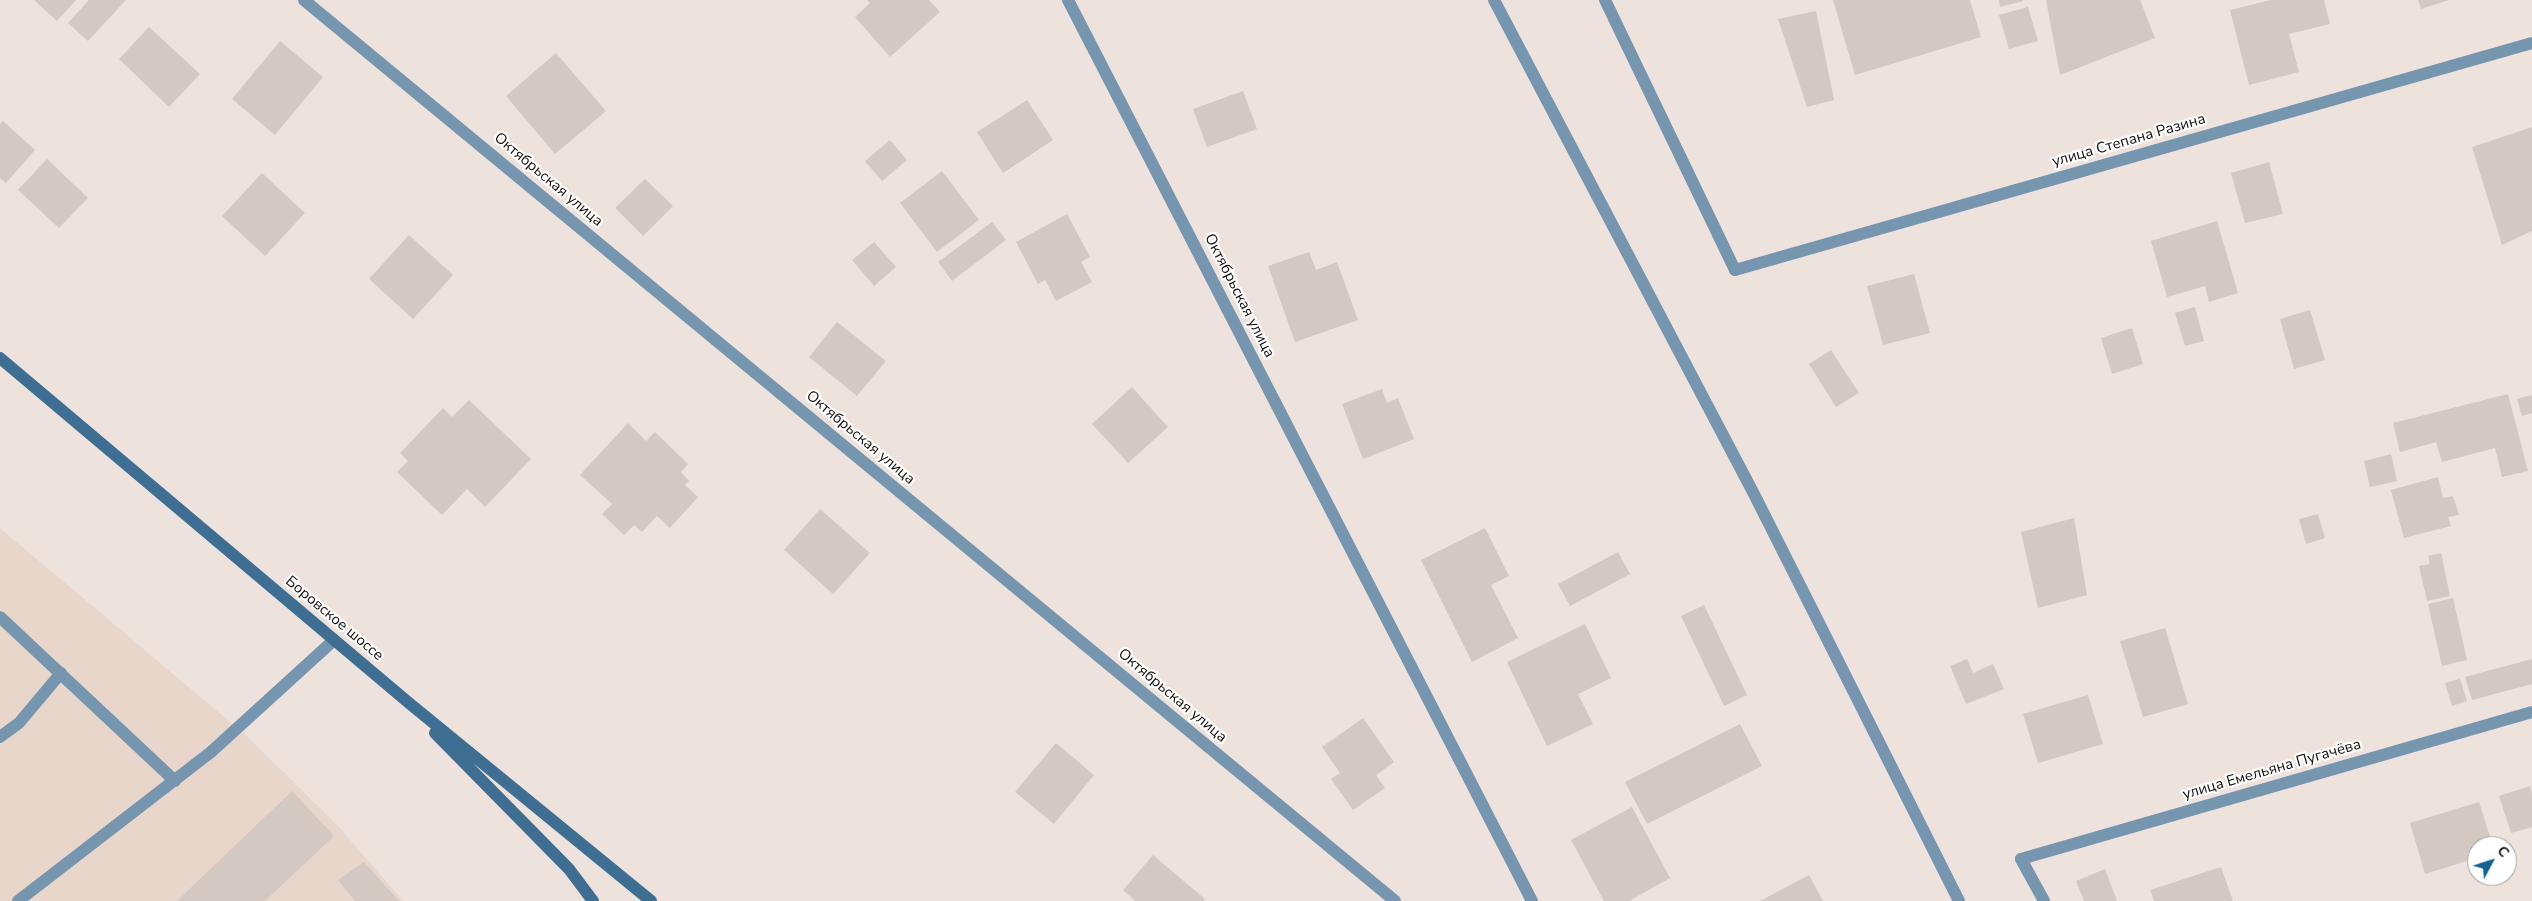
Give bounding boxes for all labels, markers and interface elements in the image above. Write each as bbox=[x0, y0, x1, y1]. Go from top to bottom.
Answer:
street label: улица Степана Разина bbox=[2050, 110, 2208, 172]
street label: Октябрьская улица bbox=[490, 129, 606, 231]
street label: Октябрьская улица bbox=[1200, 231, 1278, 361]
street label: Октябрьская улица bbox=[802, 387, 918, 489]
street label: Боровское шоссе bbox=[281, 573, 387, 665]
street label: Октябрьская улица bbox=[1114, 645, 1230, 747]
street label: улица Емельяна Пугачёва bbox=[2181, 736, 2363, 804]
north arrow bbox=[2467, 836, 2517, 886]
text: С bbox=[2493, 842, 2513, 861]

